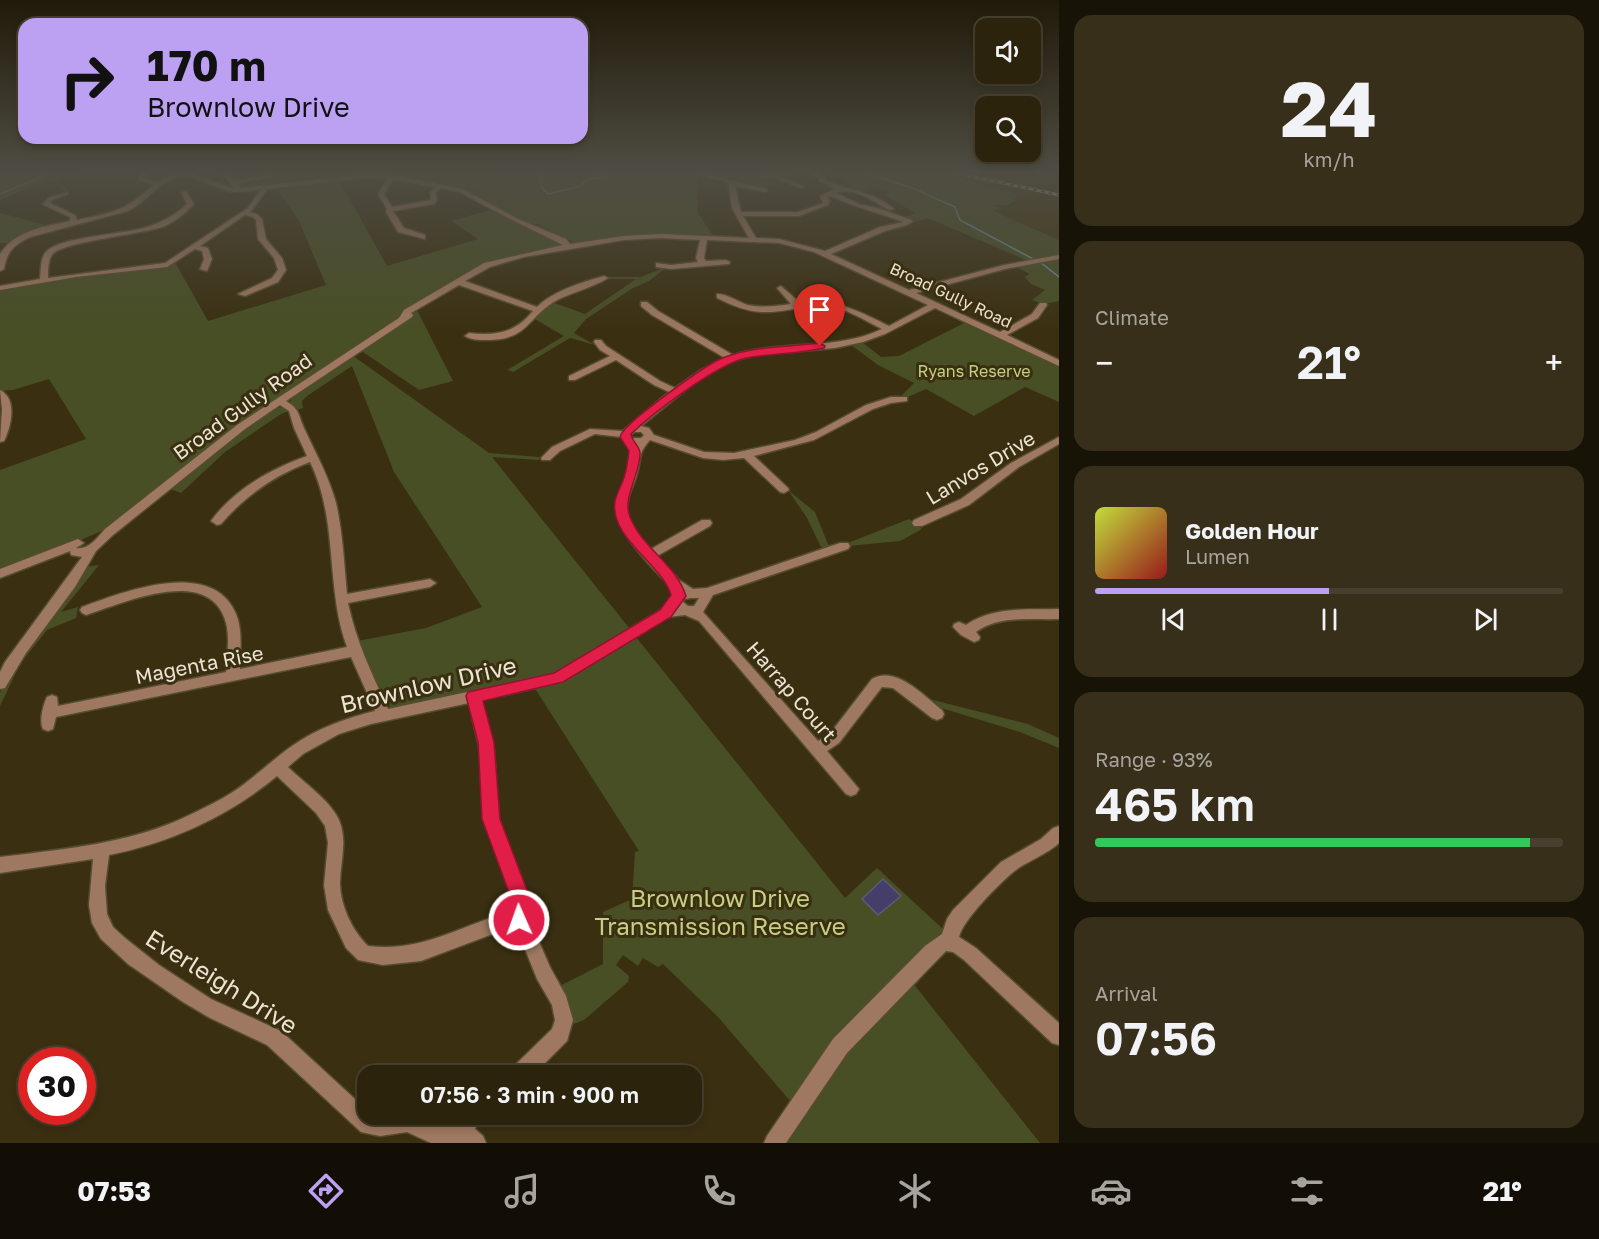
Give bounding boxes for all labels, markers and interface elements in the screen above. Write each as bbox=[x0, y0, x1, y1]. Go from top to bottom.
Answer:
map controls bbox=[975, 18, 1041, 162]
button: sound bbox=[975, 18, 1041, 84]
text: 170 m bbox=[147, 40, 266, 90]
icon: right bbox=[48, 42, 126, 120]
text: 24 bbox=[1281, 61, 1377, 154]
text: Brownlow Drive bbox=[147, 91, 350, 123]
button: search bbox=[975, 96, 1041, 162]
text: km/h bbox=[1304, 147, 1354, 171]
street label: Broad Gully Road bbox=[887, 258, 1015, 332]
pin bbox=[794, 284, 845, 346]
icon: arrive bbox=[803, 293, 836, 326]
text: Climate bbox=[1095, 305, 1169, 329]
text: 21° bbox=[1297, 335, 1361, 389]
text: − bbox=[1095, 343, 1113, 382]
text: + bbox=[1545, 343, 1563, 382]
street label: Broad Gully Road bbox=[168, 348, 316, 464]
park label: Ryans Reserve bbox=[917, 361, 1031, 381]
street label: Lanvos Drive bbox=[921, 425, 1039, 509]
text: Golden Hour bbox=[1185, 517, 1319, 544]
text: Lumen bbox=[1185, 544, 1250, 568]
icon: previous bbox=[1157, 603, 1190, 636]
icon: pause bbox=[1313, 603, 1346, 636]
icon: next bbox=[1469, 603, 1502, 636]
street label: Harrap Court bbox=[742, 636, 842, 746]
street label: Magenta Rise bbox=[133, 640, 265, 688]
street label: Brownlow Drive bbox=[337, 650, 519, 718]
text: Range · 93% bbox=[1095, 747, 1213, 771]
text: 465 km bbox=[1095, 777, 1255, 831]
park label: Brownlow Drive Transmission Reserve bbox=[594, 883, 846, 940]
position arrow bbox=[487, 888, 551, 952]
street label: Everleigh Drive bbox=[141, 923, 303, 1039]
text: Arrival bbox=[1095, 981, 1158, 1005]
text: 07:56 bbox=[1095, 1011, 1217, 1065]
speed limit sign: 30 bbox=[18, 1047, 96, 1125]
text: 07:56 · 3 min · 900 m bbox=[420, 1081, 639, 1108]
icon: directions bbox=[305, 1170, 347, 1212]
icon: music bbox=[501, 1170, 543, 1212]
icon: phone bbox=[698, 1170, 740, 1212]
icon: climate bbox=[894, 1170, 936, 1212]
icon: car bbox=[1090, 1170, 1132, 1212]
icon: filters bbox=[1286, 1170, 1328, 1212]
text: 07:53 bbox=[77, 1175, 151, 1207]
text: 21° bbox=[1483, 1175, 1522, 1207]

